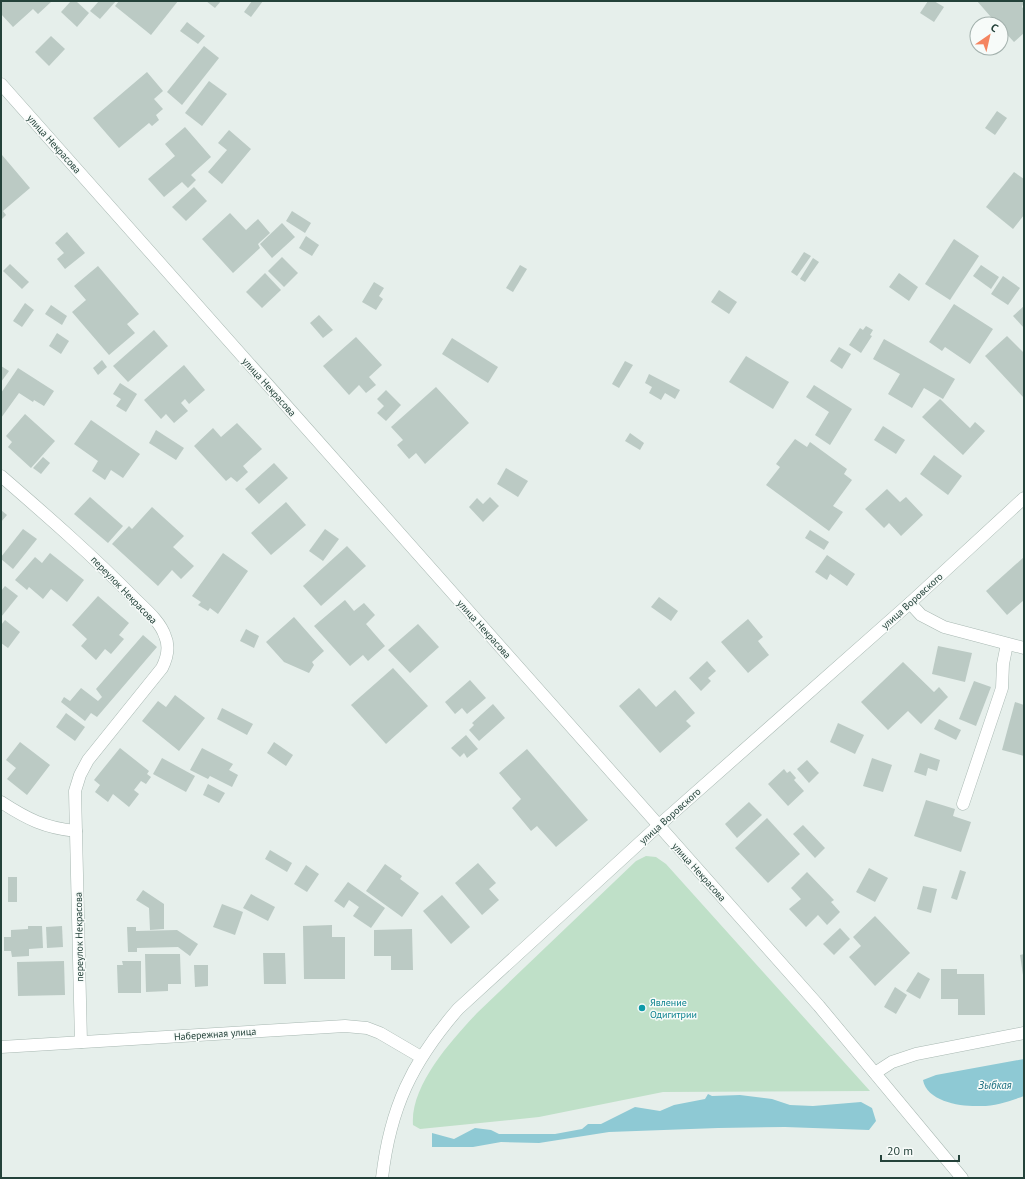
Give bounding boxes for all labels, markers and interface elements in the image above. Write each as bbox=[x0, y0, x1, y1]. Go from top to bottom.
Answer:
north arrow bbox=[969, 16, 1009, 56]
text: С bbox=[988, 20, 1001, 35]
street label: улица Некрасова bbox=[24, 112, 84, 176]
street label: улица Некрасова bbox=[239, 355, 299, 419]
street label: переулок Некрасова bbox=[88, 553, 160, 627]
street label: улица Воровского bbox=[878, 570, 946, 632]
street label: улица Некрасова bbox=[454, 597, 514, 661]
street label: улица Воровского bbox=[636, 785, 704, 847]
street label: улица Некрасова bbox=[669, 840, 729, 904]
street label: переулок Некрасова bbox=[72, 892, 86, 982]
place label: Явление Одигитрии bbox=[650, 996, 697, 1021]
marker: Явление Одигитрии bbox=[637, 1003, 647, 1013]
street label: Набережная улица bbox=[173, 1025, 257, 1043]
water label: Зыбкая bbox=[978, 1078, 1012, 1092]
scale bar bbox=[881, 1137, 959, 1163]
text: 20 m bbox=[887, 1143, 913, 1158]

